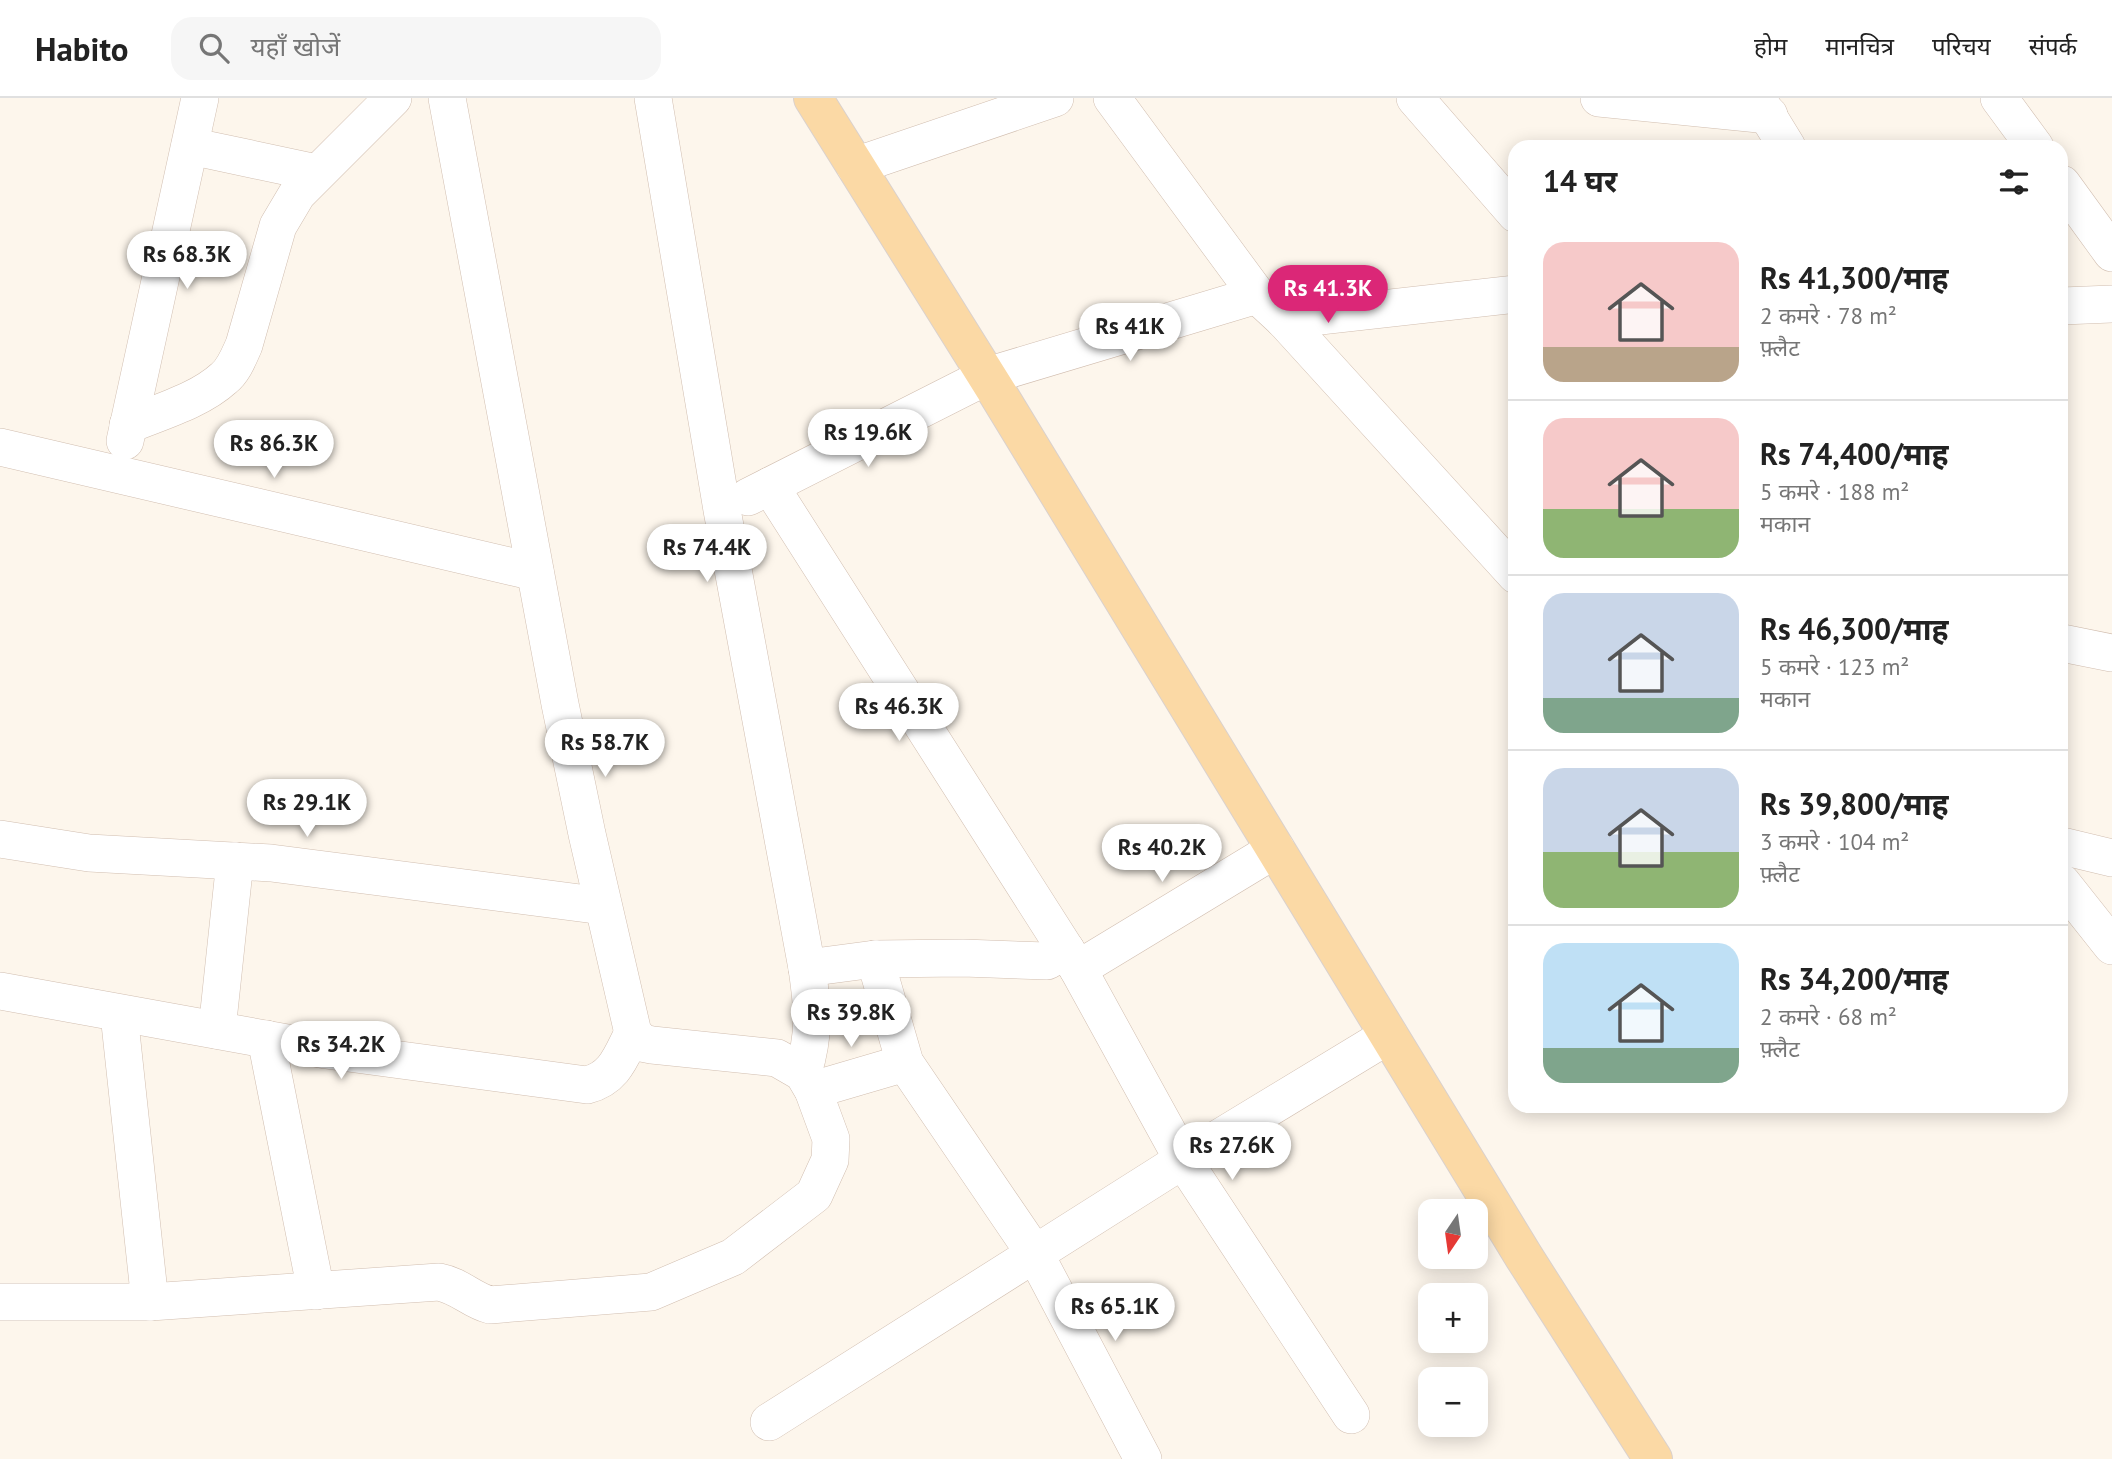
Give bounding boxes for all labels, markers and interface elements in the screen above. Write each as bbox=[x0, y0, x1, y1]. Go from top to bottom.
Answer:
search box bbox=[171, 17, 661, 80]
text: Habito bbox=[35, 27, 129, 70]
icon: search bbox=[195, 29, 233, 67]
text: यहाँ खोजें bbox=[251, 30, 340, 63]
text: होम bbox=[1754, 31, 1787, 62]
text: मानचित्र bbox=[1825, 31, 1894, 62]
text: परिचय bbox=[1932, 31, 1991, 62]
text: संपर्क bbox=[2029, 31, 2077, 62]
text: 14 घर bbox=[1543, 161, 1617, 200]
icon: filters bbox=[1995, 163, 2033, 201]
pin: Rs 68.3K bbox=[115, 232, 259, 291]
text: Rs 68.3K bbox=[143, 239, 231, 268]
text: Rs 41,300/माह bbox=[1760, 258, 1949, 297]
pin: Rs 41.3K bbox=[1256, 266, 1400, 325]
icon: home bbox=[1599, 270, 1683, 354]
text: Rs 41.3K bbox=[1284, 273, 1372, 302]
text: 2 कमरे · 78 m² bbox=[1760, 301, 1897, 330]
pin: Rs 41K bbox=[1073, 303, 1187, 363]
text: Rs 41K bbox=[1095, 311, 1165, 340]
text: फ़्लैट bbox=[1760, 333, 1800, 362]
pin: Rs 19.6K bbox=[796, 410, 940, 469]
text: Rs 19.6K bbox=[824, 417, 912, 446]
pin: Rs 86.3K bbox=[202, 420, 346, 480]
text: Rs 86.3K bbox=[230, 428, 318, 457]
text: Rs 74,400/माह bbox=[1760, 434, 1949, 473]
icon: home bbox=[1599, 446, 1683, 530]
text: 5 कमरे · 188 m² bbox=[1760, 477, 1909, 506]
text: मकान bbox=[1760, 509, 1810, 538]
pin: Rs 74.4K bbox=[635, 524, 779, 584]
text: Rs 74.4K bbox=[663, 532, 751, 561]
text: Rs 46,300/माह bbox=[1760, 609, 1949, 648]
icon: home bbox=[1599, 621, 1683, 705]
text: 5 कमरे · 123 m² bbox=[1760, 652, 1909, 681]
pin: Rs 46.3K bbox=[827, 684, 971, 743]
text: मकान bbox=[1760, 684, 1810, 713]
text: Rs 46.3K bbox=[855, 691, 943, 720]
pin: Rs 58.7K bbox=[533, 720, 677, 779]
text: Rs 58.7K bbox=[561, 727, 649, 756]
pin: Rs 29.1K bbox=[235, 780, 379, 839]
text: Rs 39,800/माह bbox=[1760, 784, 1949, 823]
text: Rs 29.1K bbox=[263, 787, 351, 816]
icon: home bbox=[1599, 796, 1683, 880]
pin: Rs 40.2K bbox=[1090, 824, 1234, 884]
text: 3 कमरे · 104 m² bbox=[1760, 827, 1909, 856]
text: Rs 40.2K bbox=[1118, 832, 1206, 861]
text: फ़्लैट bbox=[1760, 859, 1800, 888]
text: Rs 34,200/माह bbox=[1760, 959, 1949, 998]
icon: home bbox=[1599, 971, 1683, 1055]
pin: Rs 39.8K bbox=[779, 990, 923, 1049]
text: Rs 39.8K bbox=[807, 997, 895, 1026]
text: 2 कमरे · 68 m² bbox=[1760, 1002, 1897, 1031]
pin: Rs 34.2K bbox=[269, 1021, 413, 1081]
text: Rs 34.2K bbox=[297, 1029, 385, 1058]
text: फ़्लैट bbox=[1760, 1034, 1800, 1063]
pin: Rs 27.6K bbox=[1160, 1122, 1304, 1182]
text: Rs 27.6K bbox=[1189, 1130, 1275, 1159]
north arrow bbox=[1418, 1199, 1488, 1269]
map controls bbox=[1418, 1199, 1488, 1437]
button: + bbox=[1418, 1283, 1488, 1353]
pin: Rs 65.1K bbox=[1043, 1284, 1187, 1343]
text: Rs 65.1K bbox=[1071, 1291, 1159, 1320]
button: − bbox=[1418, 1367, 1488, 1437]

